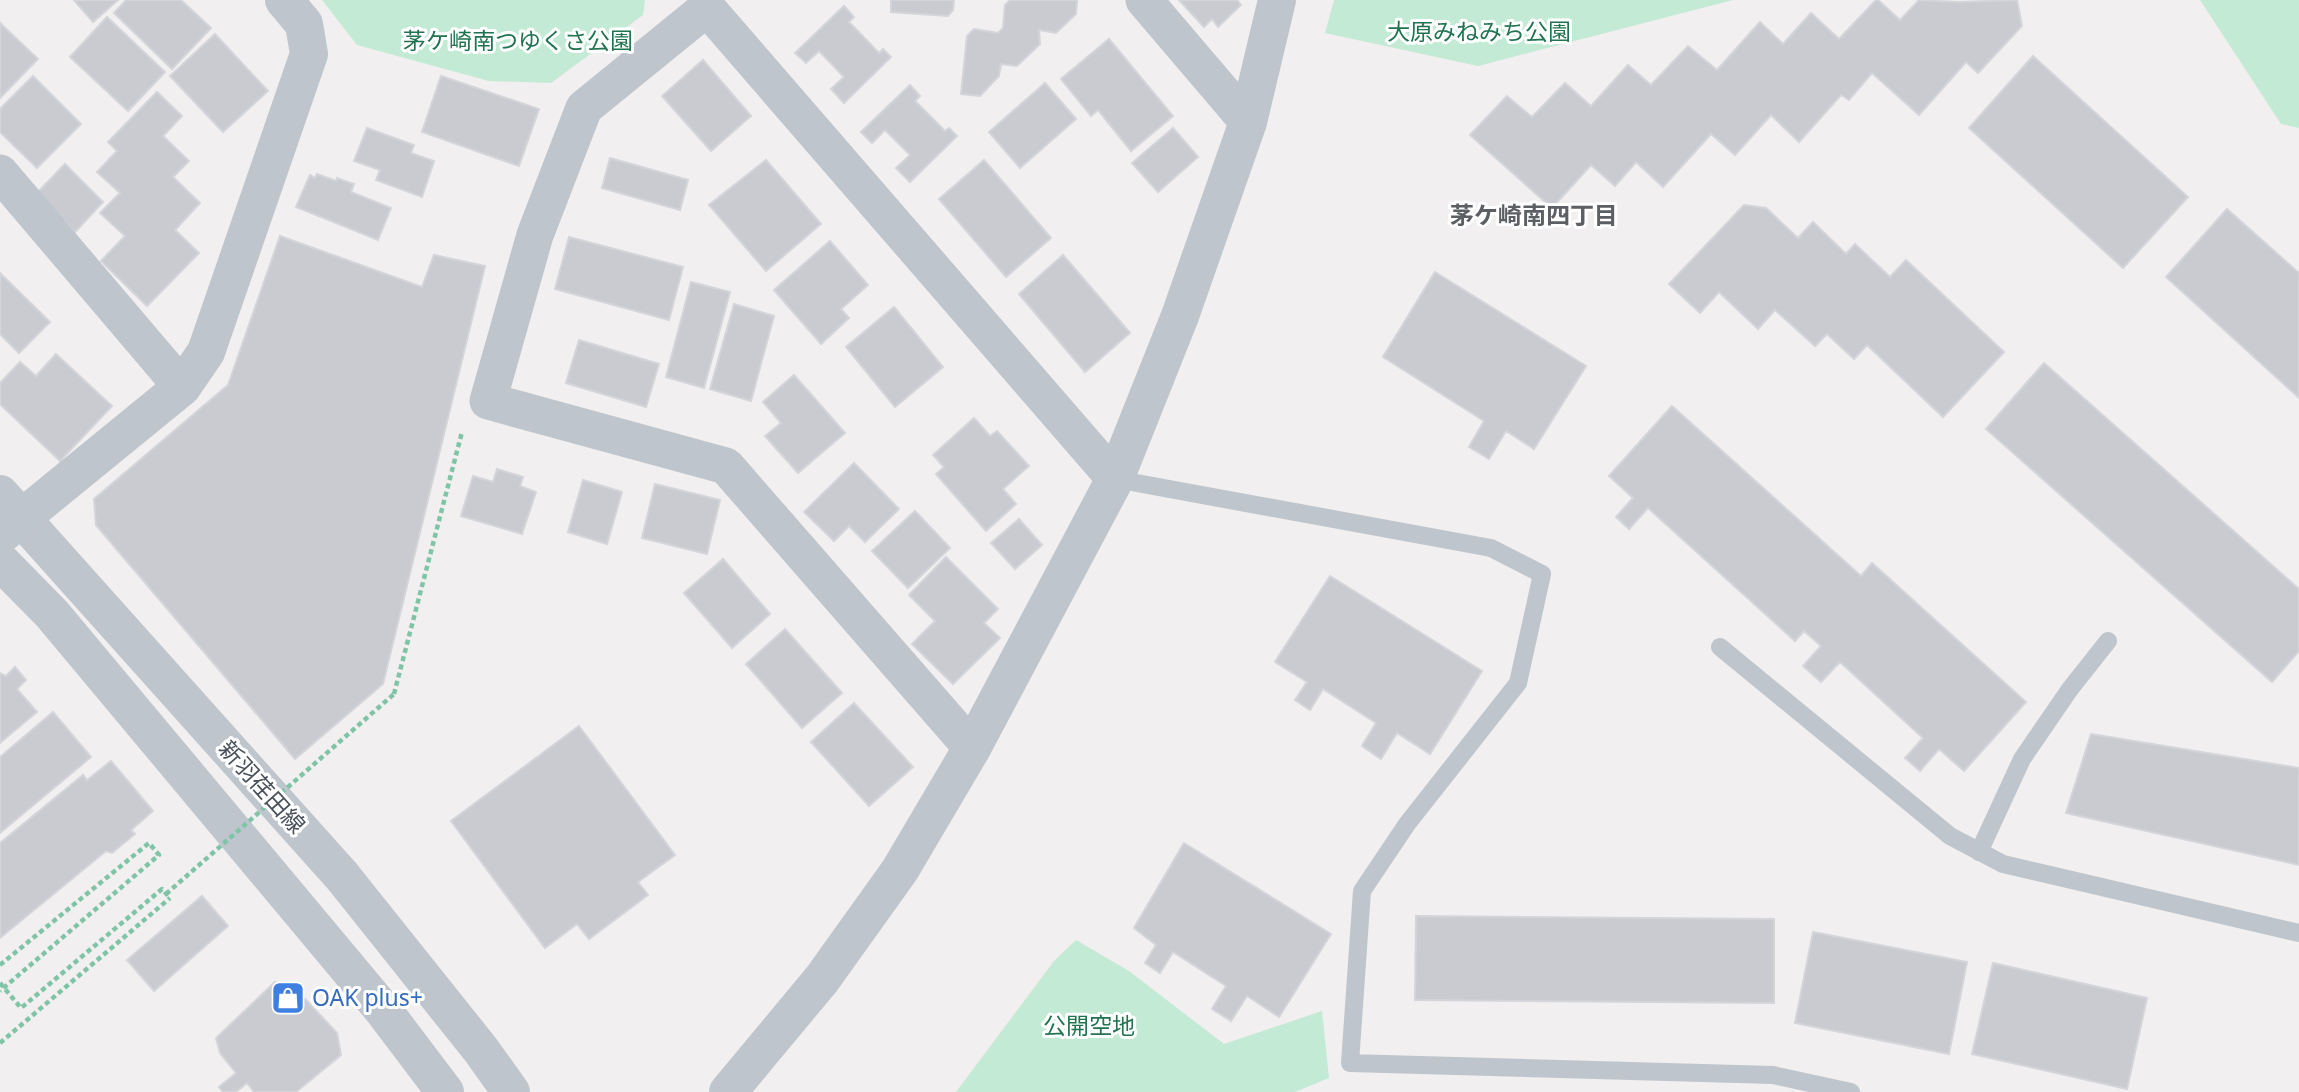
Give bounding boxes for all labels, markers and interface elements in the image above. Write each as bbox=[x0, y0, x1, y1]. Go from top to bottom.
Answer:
park label: 大原みねみち公園 bbox=[1387, 15, 1571, 47]
park label: 茅ケ崎南つゆくさ公園 bbox=[403, 24, 633, 56]
district label: 茅ケ崎南四丁目 bbox=[1450, 198, 1618, 231]
street label: 新羽荏田線 bbox=[212, 733, 313, 840]
shop icon: OAK plus+ bbox=[269, 979, 307, 1017]
place label: OAK plus+ bbox=[312, 981, 423, 1013]
park label: 公開空地 bbox=[1043, 1009, 1135, 1041]

